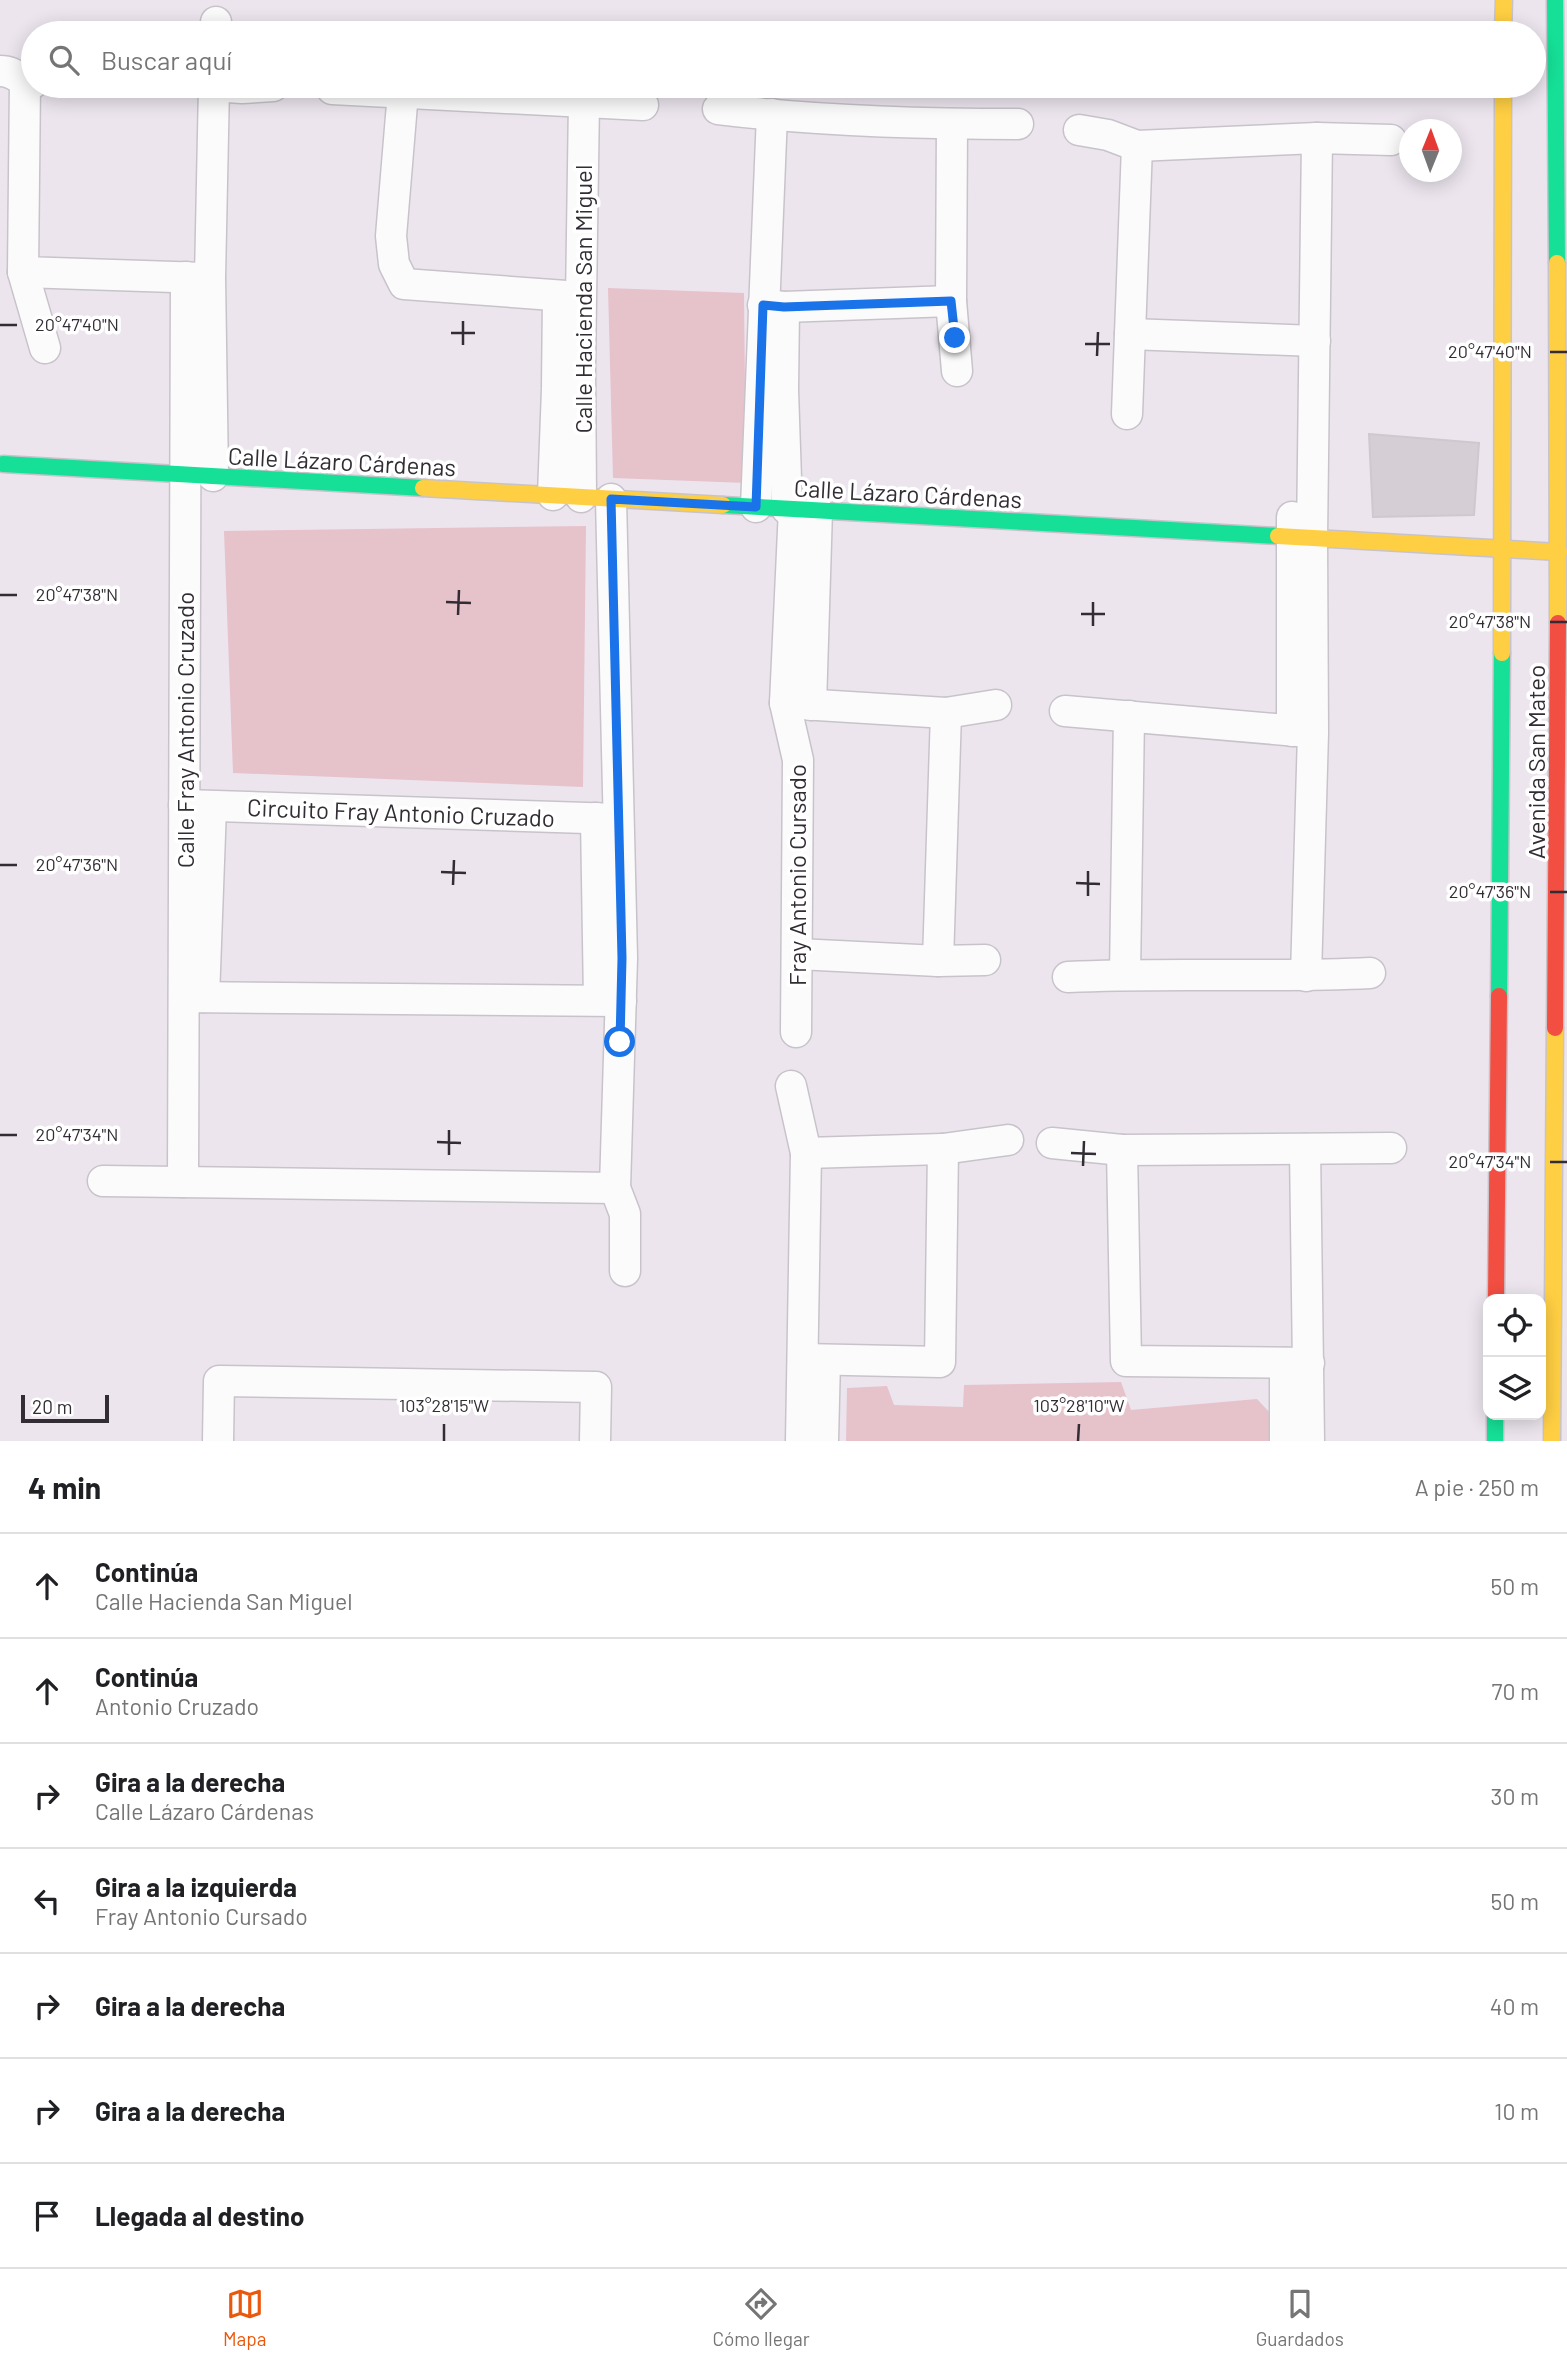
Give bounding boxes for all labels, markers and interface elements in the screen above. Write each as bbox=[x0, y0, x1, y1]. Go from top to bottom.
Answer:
search box bbox=[21, 21, 1546, 98]
icon: search bbox=[45, 41, 83, 79]
text: Buscar aquí bbox=[101, 44, 232, 75]
north arrow bbox=[1399, 119, 1462, 182]
street label: Calle Hacienda San Miguel bbox=[568, 165, 597, 433]
text: 20°47'40"N bbox=[35, 313, 119, 335]
route end bbox=[939, 322, 970, 353]
text: 20°47'40"N bbox=[1448, 340, 1532, 362]
street label: Calle Lázaro Cárdenas bbox=[227, 441, 457, 481]
street label: Calle Lázaro Cárdenas bbox=[793, 473, 1023, 513]
text: 20°47'38"N bbox=[36, 583, 118, 605]
street label: Calle Fray Antonio Cruzado bbox=[170, 592, 199, 868]
text: 20°47'38"N bbox=[1449, 610, 1531, 632]
street label: Avenida San Mateo bbox=[1521, 665, 1550, 859]
street label: Fray Antonio Cursado bbox=[782, 764, 811, 986]
street label: Circuito Fray Antonio Cruzado bbox=[246, 792, 556, 832]
text: 20°47'36"N bbox=[36, 853, 118, 875]
text: 20°47'36"N bbox=[1449, 880, 1531, 902]
route start bbox=[604, 1026, 635, 1057]
text: 20°47'34"N bbox=[36, 1123, 118, 1145]
text: 20°47'34"N bbox=[1449, 1150, 1531, 1172]
map controls bbox=[1483, 1294, 1546, 1420]
button: locate bbox=[1483, 1294, 1546, 1357]
button: layers bbox=[1483, 1357, 1546, 1420]
scale bar bbox=[21, 1392, 108, 1424]
text: 103°28'15"W bbox=[399, 1394, 489, 1416]
text: 103°28'10"W bbox=[1033, 1394, 1125, 1416]
text: 20 m bbox=[32, 1395, 72, 1418]
text: 4 min bbox=[28, 1469, 101, 1505]
text: A pie · 250 m bbox=[1415, 1473, 1539, 1501]
text: Continúa bbox=[95, 1556, 198, 1587]
icon: ahead bbox=[28, 1567, 66, 1605]
text: 50 m bbox=[1491, 1572, 1539, 1600]
text: Calle Hacienda San Miguel bbox=[95, 1587, 353, 1615]
text: Continúa bbox=[95, 1661, 198, 1692]
icon: ahead bbox=[28, 1672, 66, 1710]
text: 70 m bbox=[1492, 1677, 1539, 1705]
text: Antonio Cruzado bbox=[95, 1692, 259, 1720]
text: Gira a la derecha bbox=[95, 1766, 285, 1797]
icon: right bbox=[28, 1777, 66, 1815]
text: 30 m bbox=[1491, 1782, 1539, 1810]
text: Calle Lázaro Cárdenas bbox=[95, 1797, 314, 1825]
text: Gira a la izquierda bbox=[95, 1871, 297, 1902]
icon: left bbox=[28, 1882, 66, 1920]
text: 50 m bbox=[1491, 1887, 1539, 1915]
text: Fray Antonio Cursado bbox=[95, 1902, 308, 1930]
icon: right bbox=[28, 1987, 66, 2025]
text: Gira a la derecha bbox=[95, 1990, 285, 2021]
text: 40 m bbox=[1490, 1992, 1539, 2020]
icon: right bbox=[28, 2092, 66, 2130]
text: Gira a la derecha bbox=[95, 2095, 285, 2126]
text: 10 m bbox=[1494, 2097, 1539, 2125]
icon: arrive bbox=[28, 2197, 66, 2235]
text: Llegada al destino bbox=[95, 2200, 304, 2231]
tab: Mapa bbox=[223, 2285, 267, 2350]
tab: Cómo llegar bbox=[713, 2285, 810, 2350]
tab: Guardados bbox=[1256, 2285, 1344, 2350]

